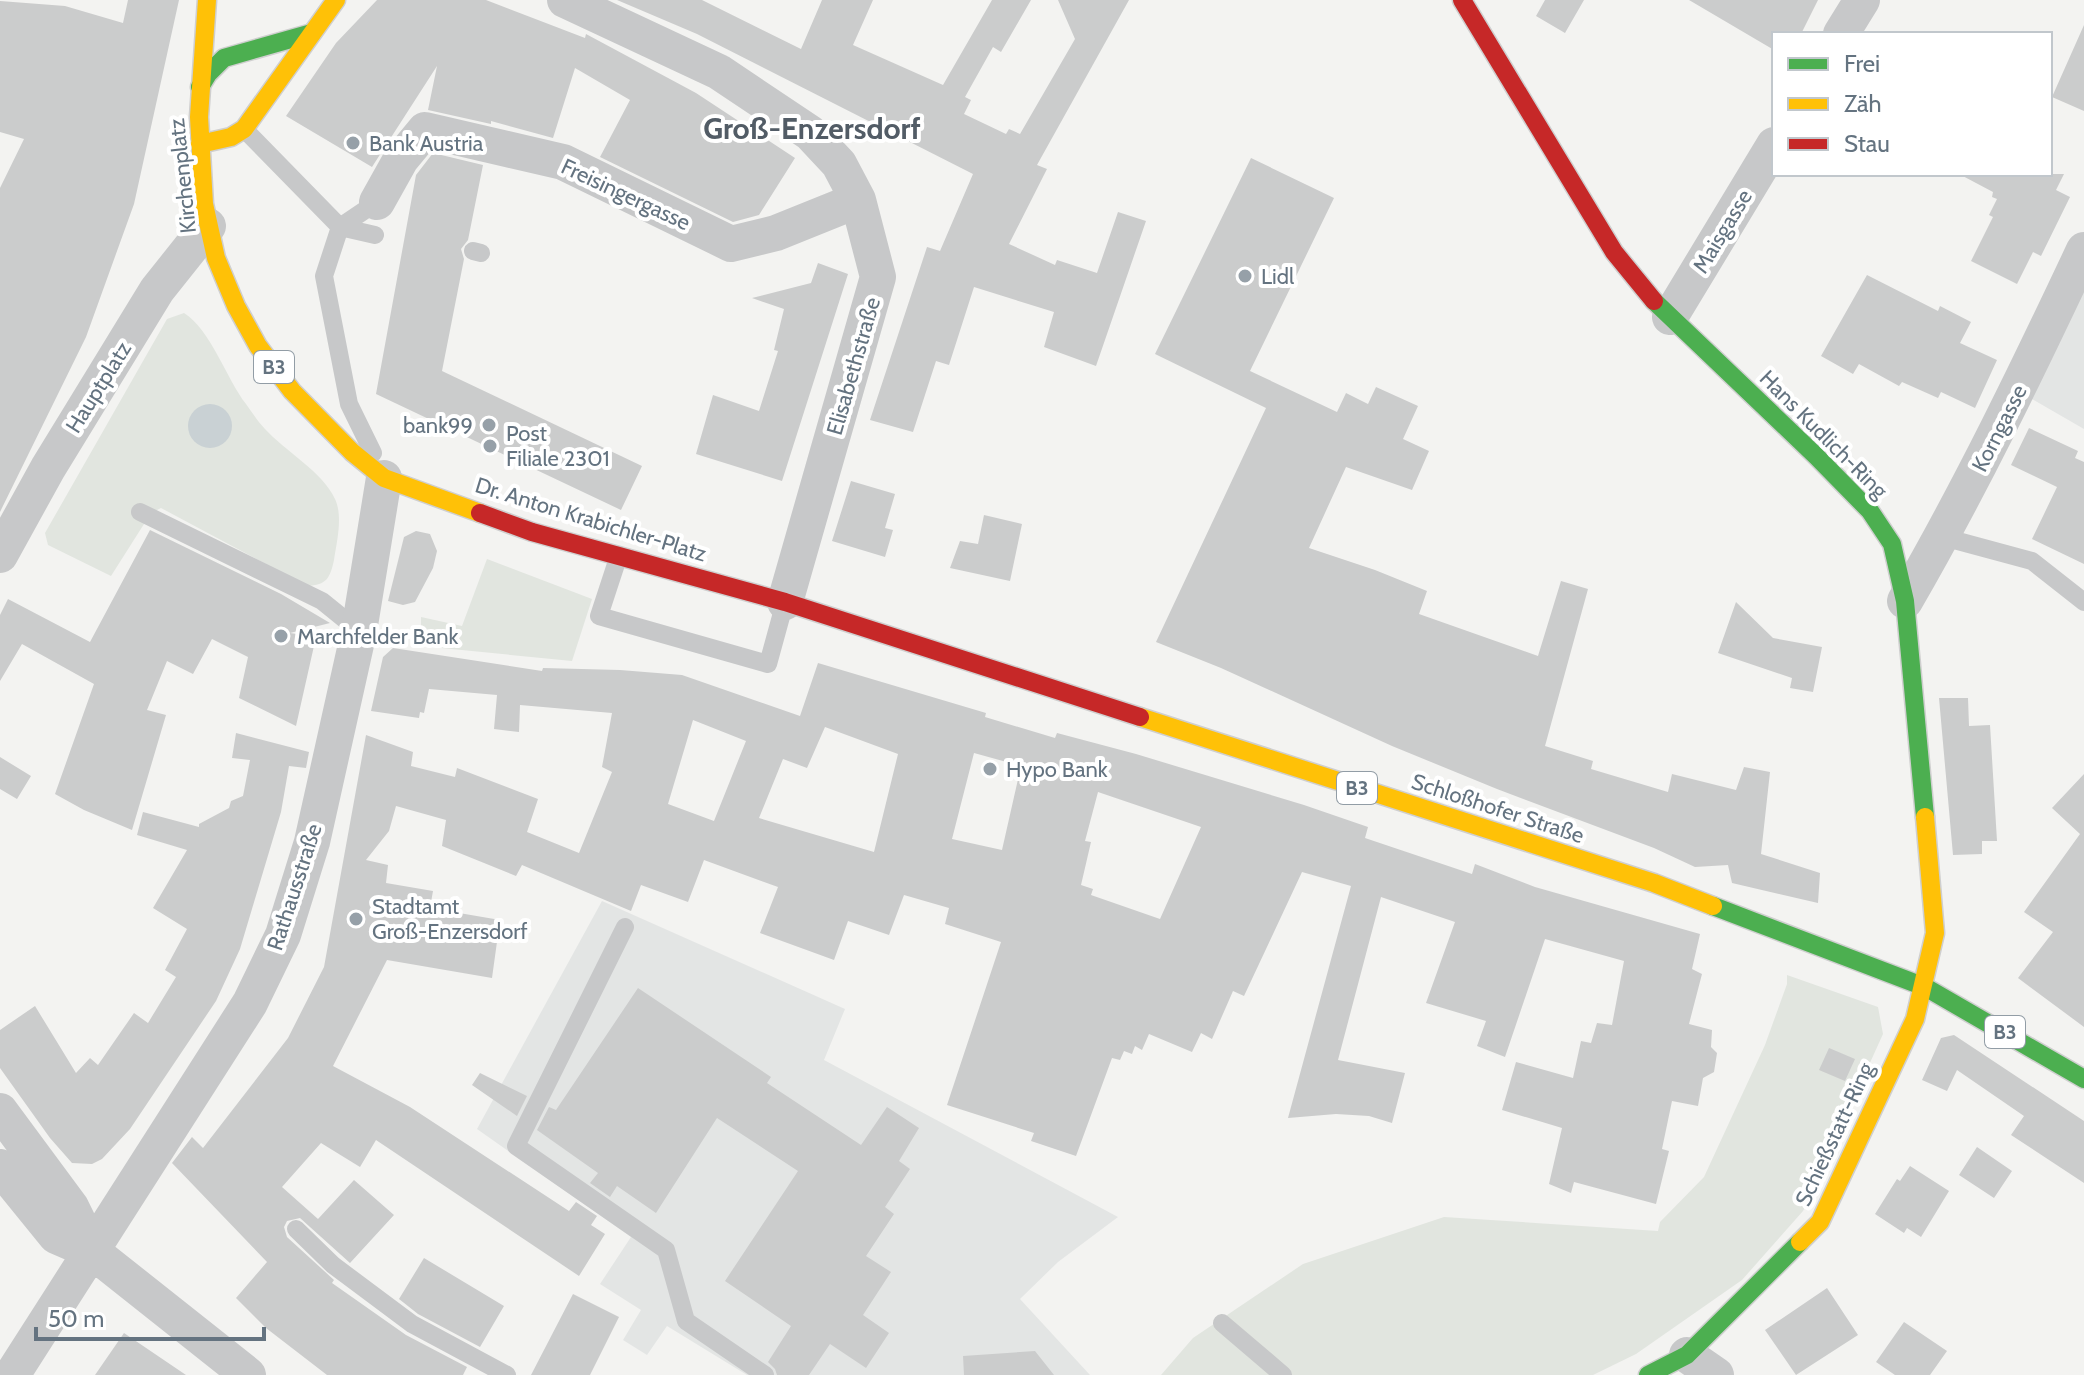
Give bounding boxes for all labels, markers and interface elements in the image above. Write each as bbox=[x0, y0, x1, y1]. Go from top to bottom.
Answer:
legend bbox=[1772, 32, 2052, 176]
text: Frei bbox=[1844, 49, 1880, 78]
text: Zäh bbox=[1844, 89, 1881, 118]
district label: Groß-Enzersdorf bbox=[703, 110, 921, 147]
street label: Kirchenplatz bbox=[163, 117, 202, 235]
text: Stau bbox=[1844, 129, 1890, 158]
place label: Bank Austria bbox=[369, 130, 484, 157]
marker: Bank Austria bbox=[344, 134, 362, 152]
street label: Freisingergasse bbox=[557, 153, 695, 236]
street label: Maisgasse bbox=[1687, 184, 1758, 278]
place label: Lidl bbox=[1261, 263, 1295, 290]
marker: Lidl bbox=[1236, 267, 1254, 285]
street label: Elisabethstraße bbox=[821, 294, 886, 438]
street label: Hauptplatz bbox=[60, 337, 137, 438]
road number: B3 bbox=[254, 351, 294, 383]
street label: Hans Kudlich-Ring bbox=[1754, 365, 1894, 505]
street label: Korngasse bbox=[1966, 380, 2033, 476]
place label: bank99 bbox=[403, 412, 473, 439]
marker: bank99 bbox=[480, 416, 498, 434]
place label: Post Filiale 2301 bbox=[506, 420, 610, 472]
marker: Post Filiale 2301 bbox=[481, 437, 499, 455]
street label: Dr. Anton Krabichler-Platz bbox=[472, 471, 710, 568]
place label: Marchfelder Bank bbox=[297, 623, 459, 650]
marker: Marchfelder Bank bbox=[272, 627, 290, 645]
place label: Hypo Bank bbox=[1006, 756, 1108, 783]
marker: Hypo Bank bbox=[981, 760, 999, 778]
street label: Schloßhofer Straße bbox=[1408, 768, 1587, 849]
road number: B3 bbox=[1337, 772, 1377, 804]
street label: Rathausstraße bbox=[261, 820, 328, 954]
place label: Stadtamt Groß-Enzersdorf bbox=[372, 893, 528, 945]
marker: Stadtamt Groß-Enzersdorf bbox=[347, 910, 365, 928]
road number: B3 bbox=[1985, 1016, 2025, 1048]
street label: Schießstatt-Ring bbox=[1789, 1057, 1880, 1210]
scale bar bbox=[36, 1291, 264, 1341]
text: 50 m bbox=[48, 1304, 104, 1333]

